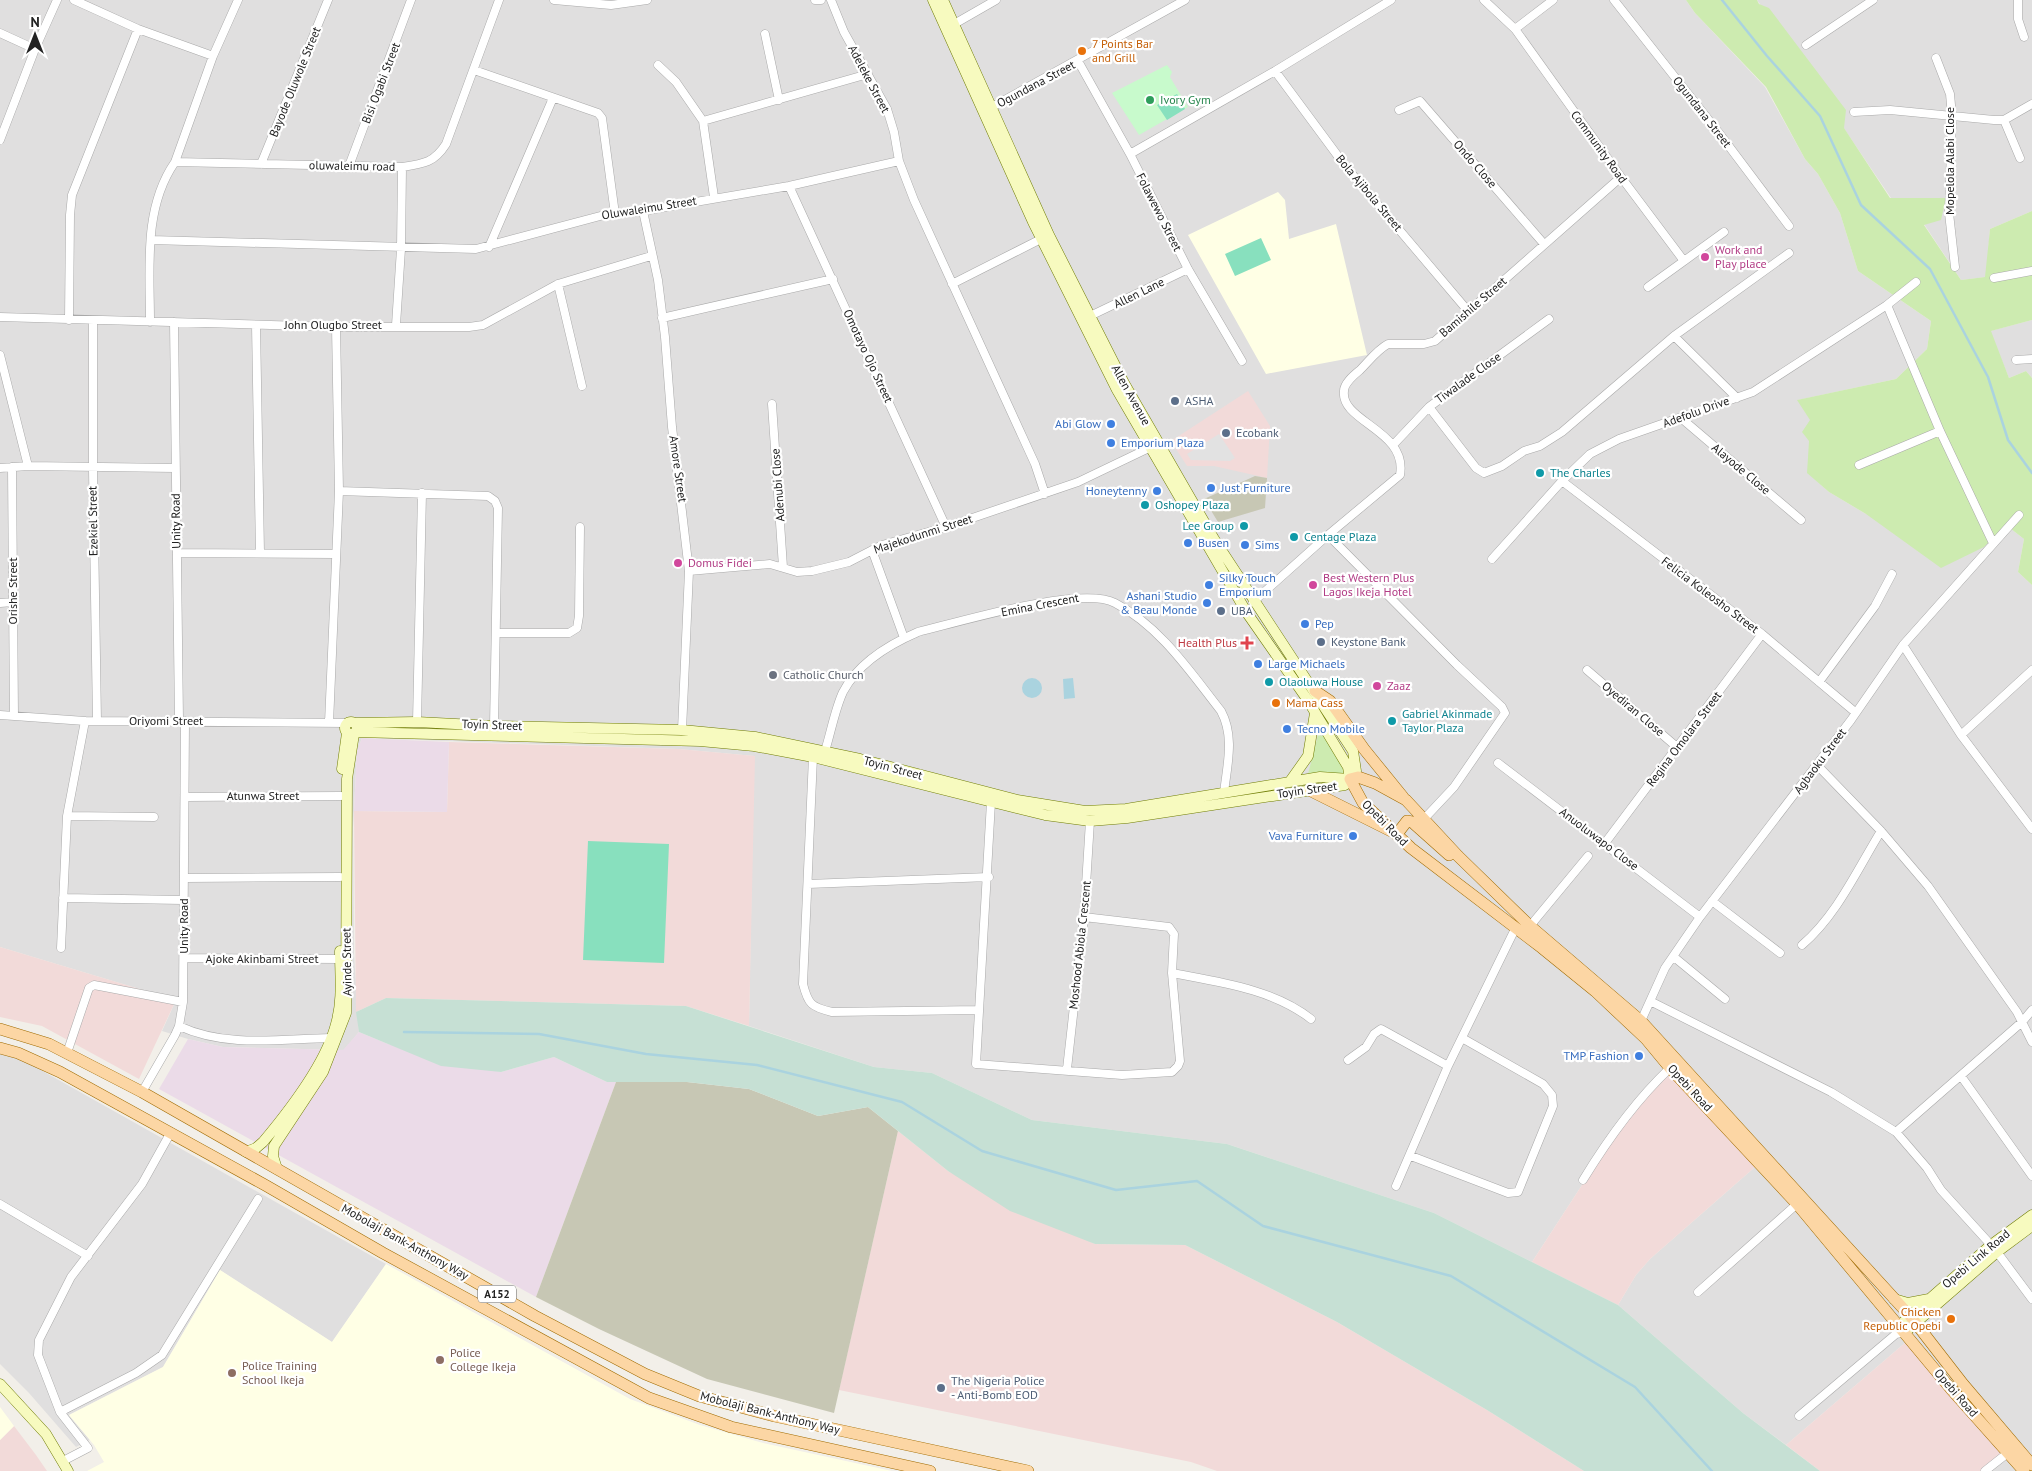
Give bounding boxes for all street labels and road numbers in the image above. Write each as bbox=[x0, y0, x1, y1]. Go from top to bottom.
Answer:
street label: Bayode Oluwole Street bbox=[266, 25, 323, 139]
street label: Bisi Ogabi Street bbox=[358, 40, 403, 126]
street label: Adeleke Street bbox=[845, 42, 894, 115]
street label: Ogundana Street bbox=[994, 57, 1077, 110]
street label: Ogundana Street bbox=[1670, 73, 1735, 150]
street label: Community Road bbox=[1568, 107, 1631, 186]
street label: Mopelola Alabi Close bbox=[1942, 107, 1957, 215]
street label: Ondo Close bbox=[1450, 137, 1500, 191]
street label: Bola Ajibola Street bbox=[1333, 151, 1406, 234]
street label: oluwaleimu road bbox=[309, 157, 395, 174]
street label: Folawewo Street bbox=[1133, 170, 1186, 253]
street label: Oluwaleimu Street bbox=[600, 193, 697, 222]
street label: Bamishile Street bbox=[1436, 273, 1509, 340]
street label: Allen Lane bbox=[1111, 274, 1167, 311]
street label: Omotayo Ojo Street bbox=[840, 307, 897, 405]
street label: John Olugbo Street bbox=[283, 317, 382, 332]
street label: Tiwalade Close bbox=[1432, 349, 1504, 407]
street label: Allen Avenue bbox=[1109, 362, 1154, 428]
street label: Adefolu Drive bbox=[1660, 393, 1731, 431]
street label: Amore Street bbox=[666, 435, 691, 503]
street label: Alayode Close bbox=[1709, 440, 1774, 498]
street label: Adenubi Close bbox=[767, 448, 788, 522]
street label: Ezekiel Street bbox=[84, 486, 101, 556]
street label: Unity Road bbox=[168, 493, 183, 549]
street label: Majekodunmi Street bbox=[872, 510, 974, 557]
street label: Felicia Koleosho Street bbox=[1659, 553, 1762, 636]
street label: Orishe Street bbox=[5, 557, 20, 625]
street label: Emina Crescent bbox=[1000, 590, 1080, 619]
street label: Oyediran Close bbox=[1599, 678, 1668, 739]
street label: Regina Omolara Street bbox=[1643, 688, 1724, 789]
street label: Oriyomi Street bbox=[129, 713, 203, 728]
street label: Toyin Street bbox=[461, 716, 523, 733]
street label: Agbaoku Street bbox=[1790, 725, 1849, 796]
street label: Toyin Street bbox=[862, 752, 924, 783]
street label: Toyin Street bbox=[1276, 778, 1338, 801]
street label: Atunwa Street bbox=[227, 788, 299, 803]
street label: Opebi Road bbox=[1359, 796, 1412, 849]
street label: Anuoluwapo Close bbox=[1557, 804, 1642, 873]
street label: Moshood Abiola Crescent bbox=[1065, 880, 1094, 1010]
street label: Unity Road bbox=[176, 898, 191, 954]
street label: Ayinde Street bbox=[338, 928, 355, 996]
street label: Ajoke Akinbami Street bbox=[206, 951, 318, 966]
street label: Opebi Road bbox=[1665, 1061, 1716, 1114]
street label: Mobolaji Bank-Anthony Way bbox=[339, 1200, 472, 1283]
street label: Opebi Link Road bbox=[1939, 1226, 2013, 1291]
road number: A152 bbox=[478, 1286, 516, 1302]
street label: Opebi Road bbox=[1931, 1365, 1981, 1420]
street label: Mobolaji Bank-Anthony Way bbox=[699, 1388, 842, 1437]

